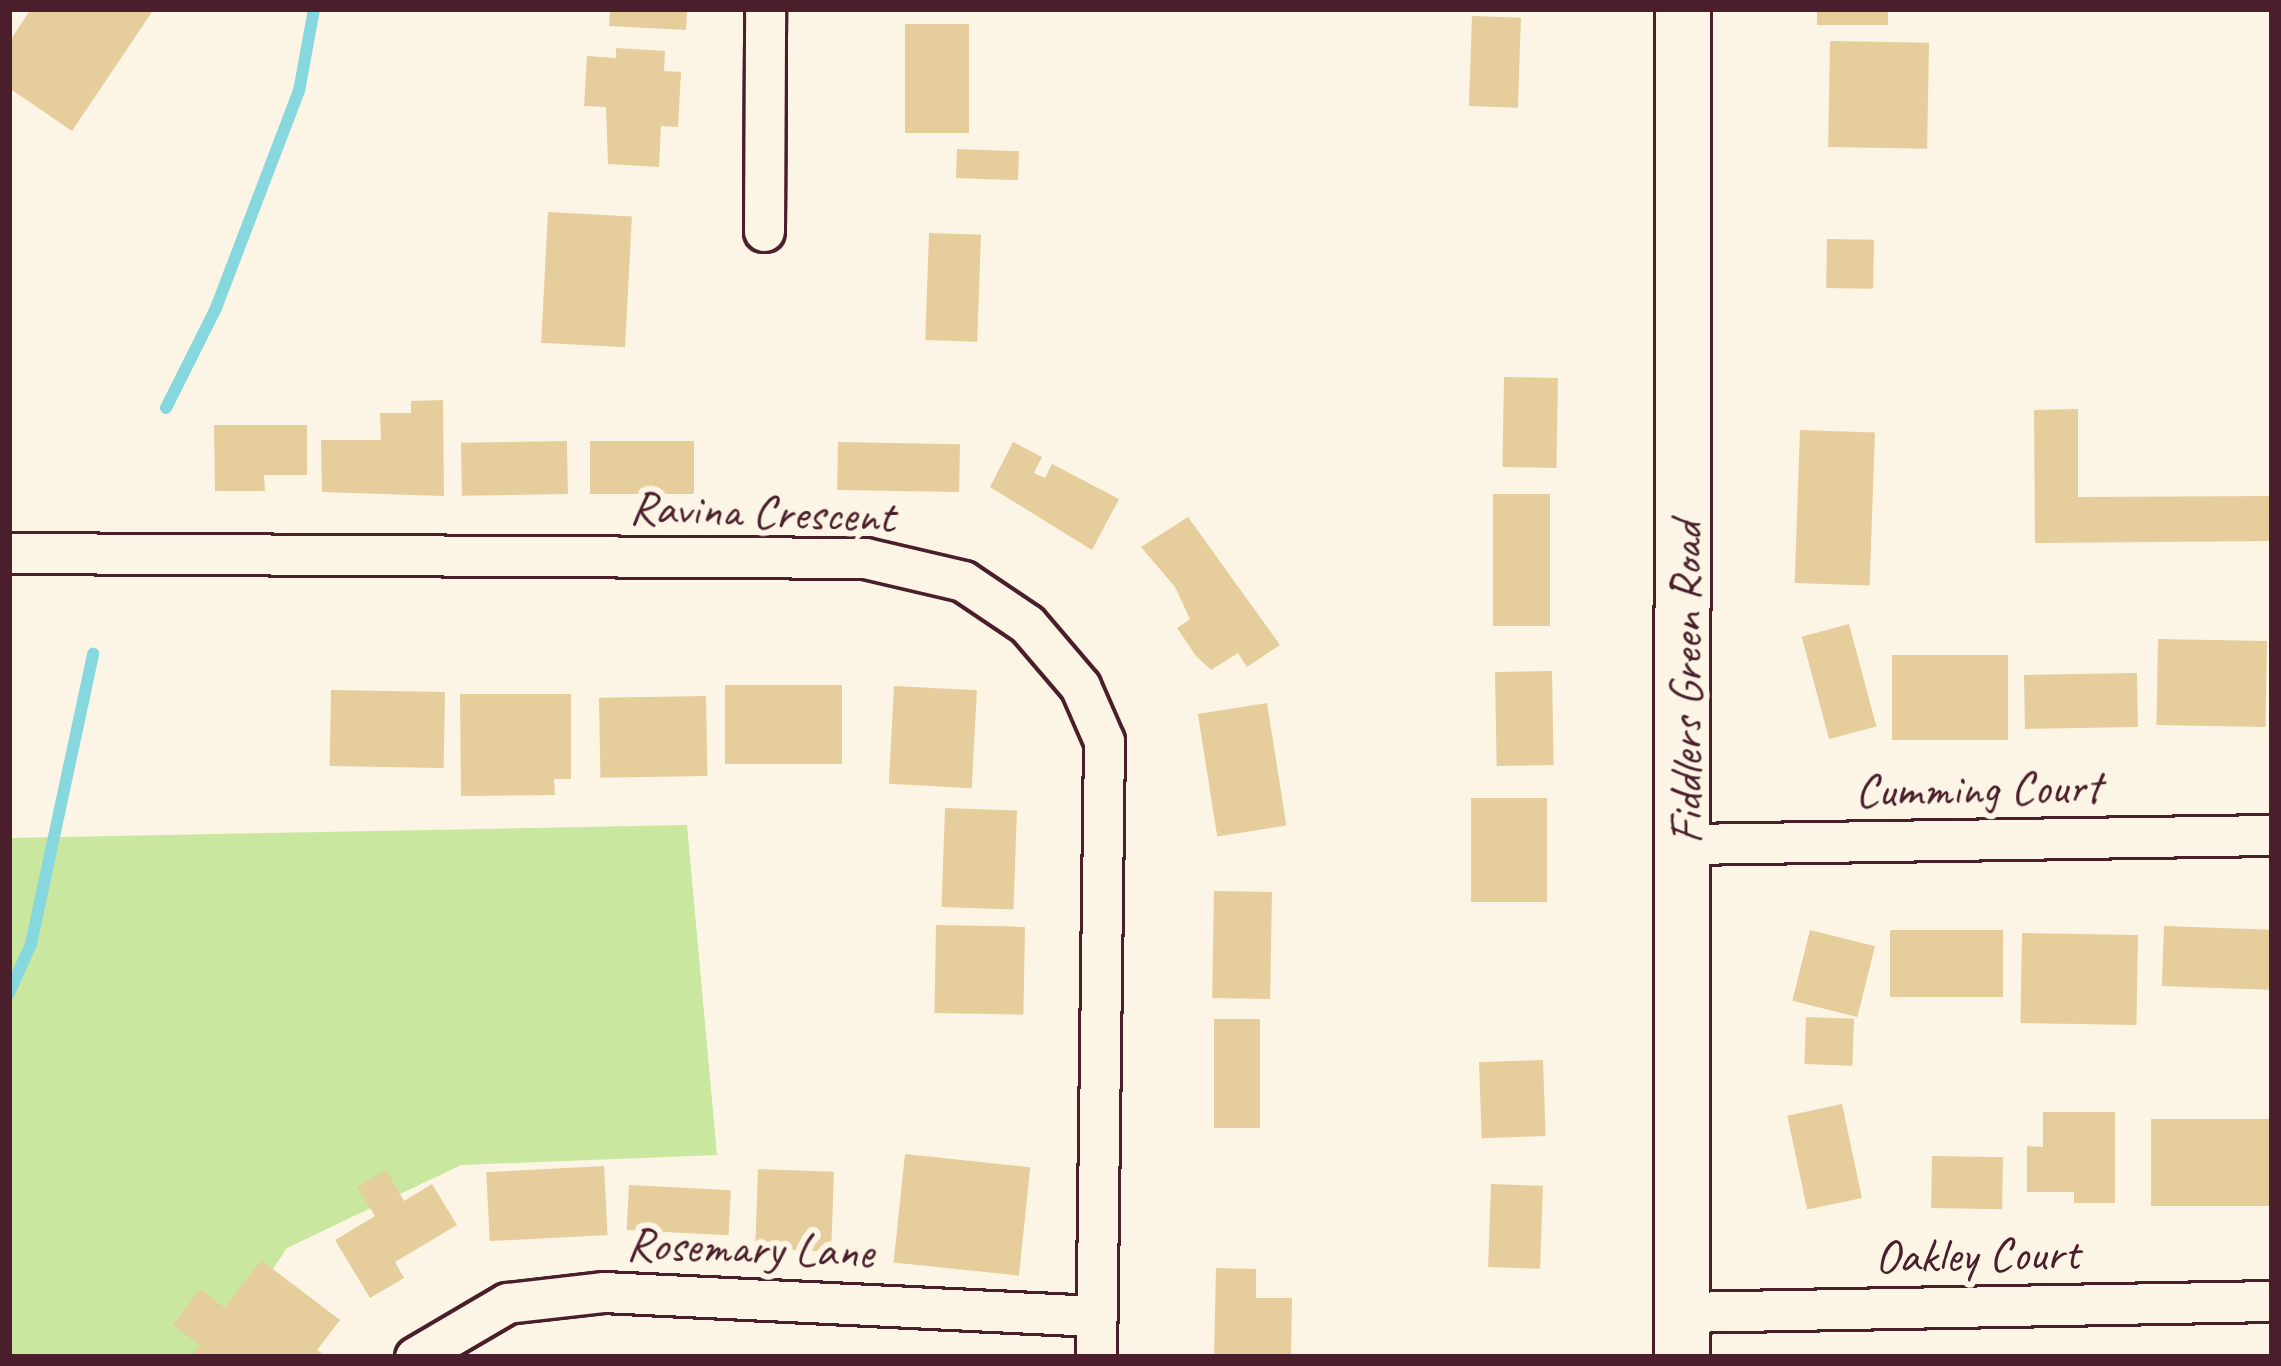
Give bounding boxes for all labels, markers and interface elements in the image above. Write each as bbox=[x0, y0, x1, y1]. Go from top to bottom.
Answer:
street label: Ravina Crescent bbox=[628, 479, 896, 545]
street label: Fiddlers Green Road bbox=[1657, 521, 1715, 845]
street label: Cumming Court bbox=[1855, 758, 2101, 820]
street label: Rosemary Lane bbox=[625, 1215, 875, 1281]
street label: Oakley Court bbox=[1874, 1224, 2080, 1286]

